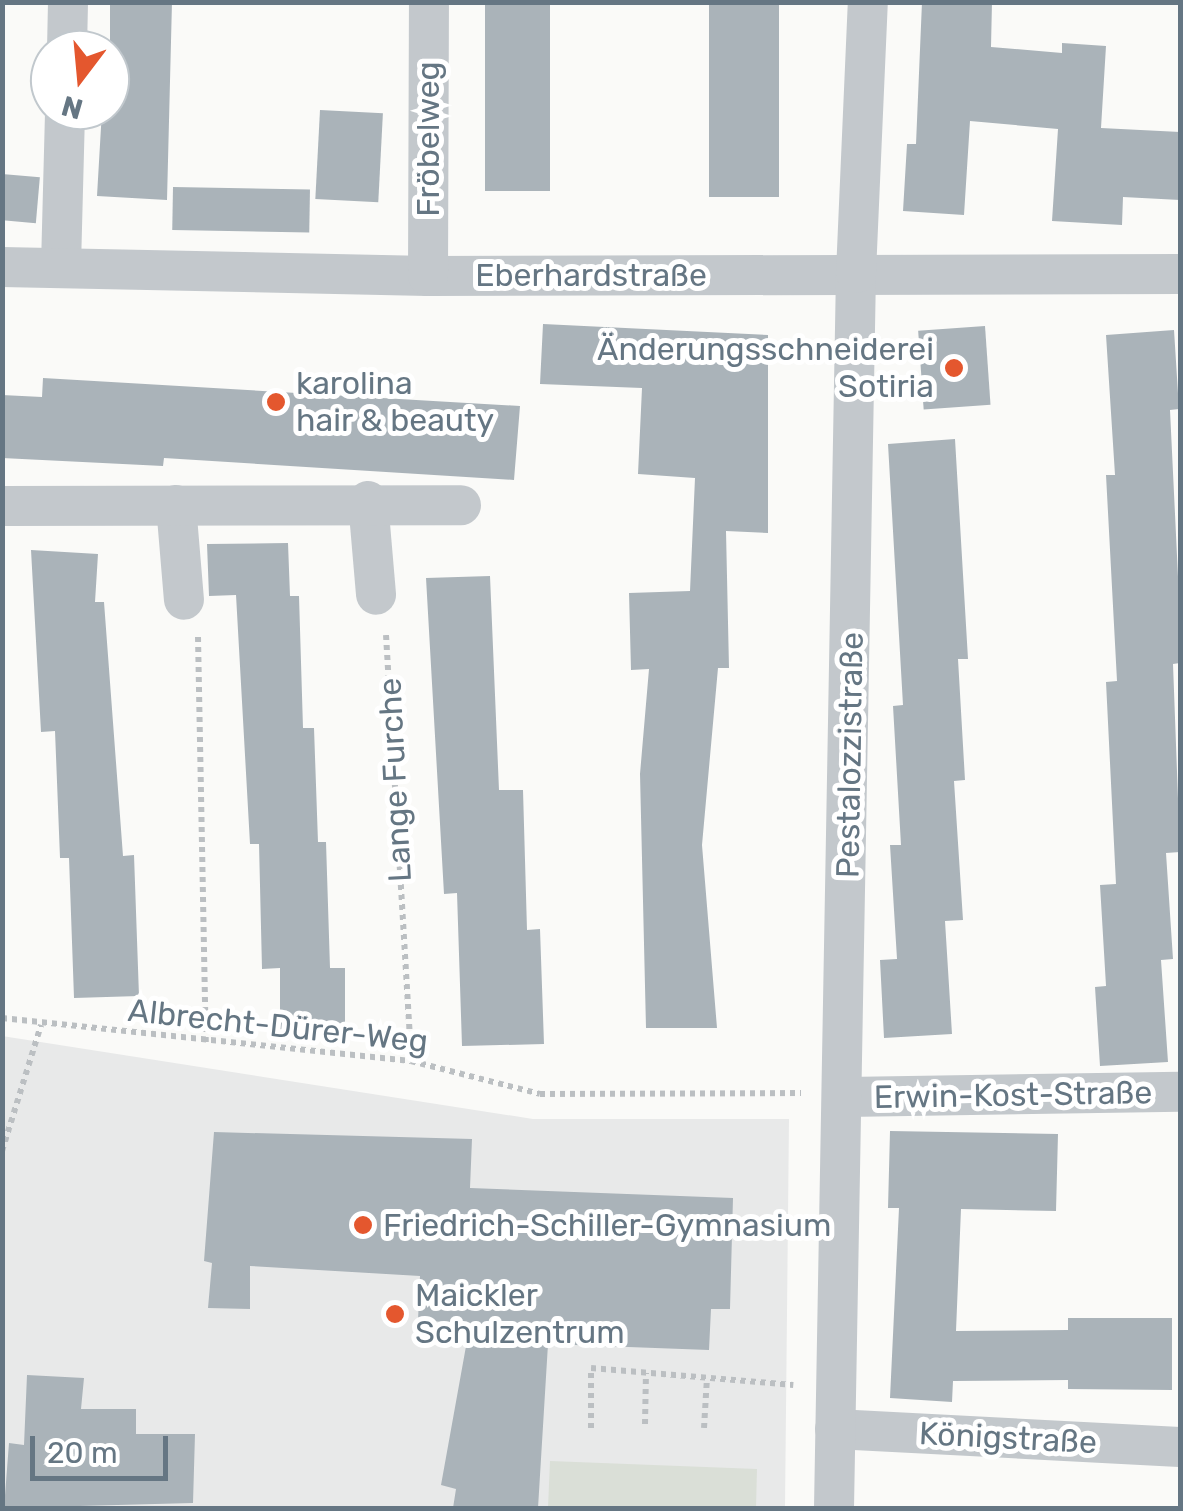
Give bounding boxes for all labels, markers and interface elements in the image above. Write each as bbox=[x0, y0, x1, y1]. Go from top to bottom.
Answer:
north arrow bbox=[30, 30, 130, 130]
street label: Fröbelweg bbox=[409, 61, 447, 217]
text: N bbox=[58, 89, 86, 126]
street label: Eberhardstraße bbox=[475, 256, 707, 294]
place label: Änderungsschneiderei Sotiria bbox=[597, 331, 934, 406]
marker: Änderungsschneiderei Sotiria bbox=[943, 357, 965, 379]
place label: karolina hair & beauty bbox=[296, 365, 495, 440]
marker: karolina hair & beauty bbox=[265, 391, 287, 413]
street label: Pestalozzistraße bbox=[829, 632, 871, 878]
street label: Lange Furche bbox=[370, 677, 420, 883]
street label: Albrecht-Dürer-Weg bbox=[126, 991, 430, 1061]
street label: Erwin-Kost-Straße bbox=[873, 1073, 1153, 1117]
place label: Friedrich-Schiller-Gymnasium bbox=[383, 1206, 831, 1244]
marker: Friedrich-Schiller-Gymnasium bbox=[352, 1214, 374, 1236]
place label: Maickler Schulzentrum bbox=[415, 1277, 625, 1352]
marker: Maickler Schulzentrum bbox=[384, 1303, 406, 1325]
street label: Königstraße bbox=[918, 1414, 1098, 1462]
scale bar bbox=[35, 1416, 172, 1478]
text: 20 m bbox=[47, 1435, 118, 1471]

